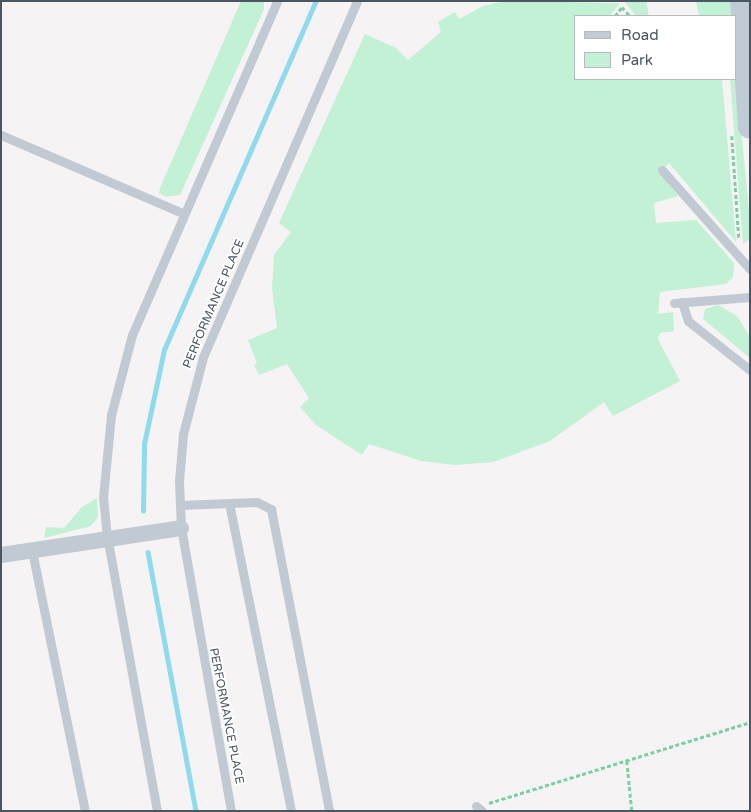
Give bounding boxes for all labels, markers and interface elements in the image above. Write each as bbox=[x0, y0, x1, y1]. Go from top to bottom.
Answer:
legend bbox=[574, 15, 736, 80]
text: Road bbox=[621, 26, 659, 44]
text: Park bbox=[621, 51, 653, 69]
street label: PERFORMANCE PLACE bbox=[180, 237, 248, 371]
street label: PERFORMANCE PLACE bbox=[206, 647, 246, 785]

